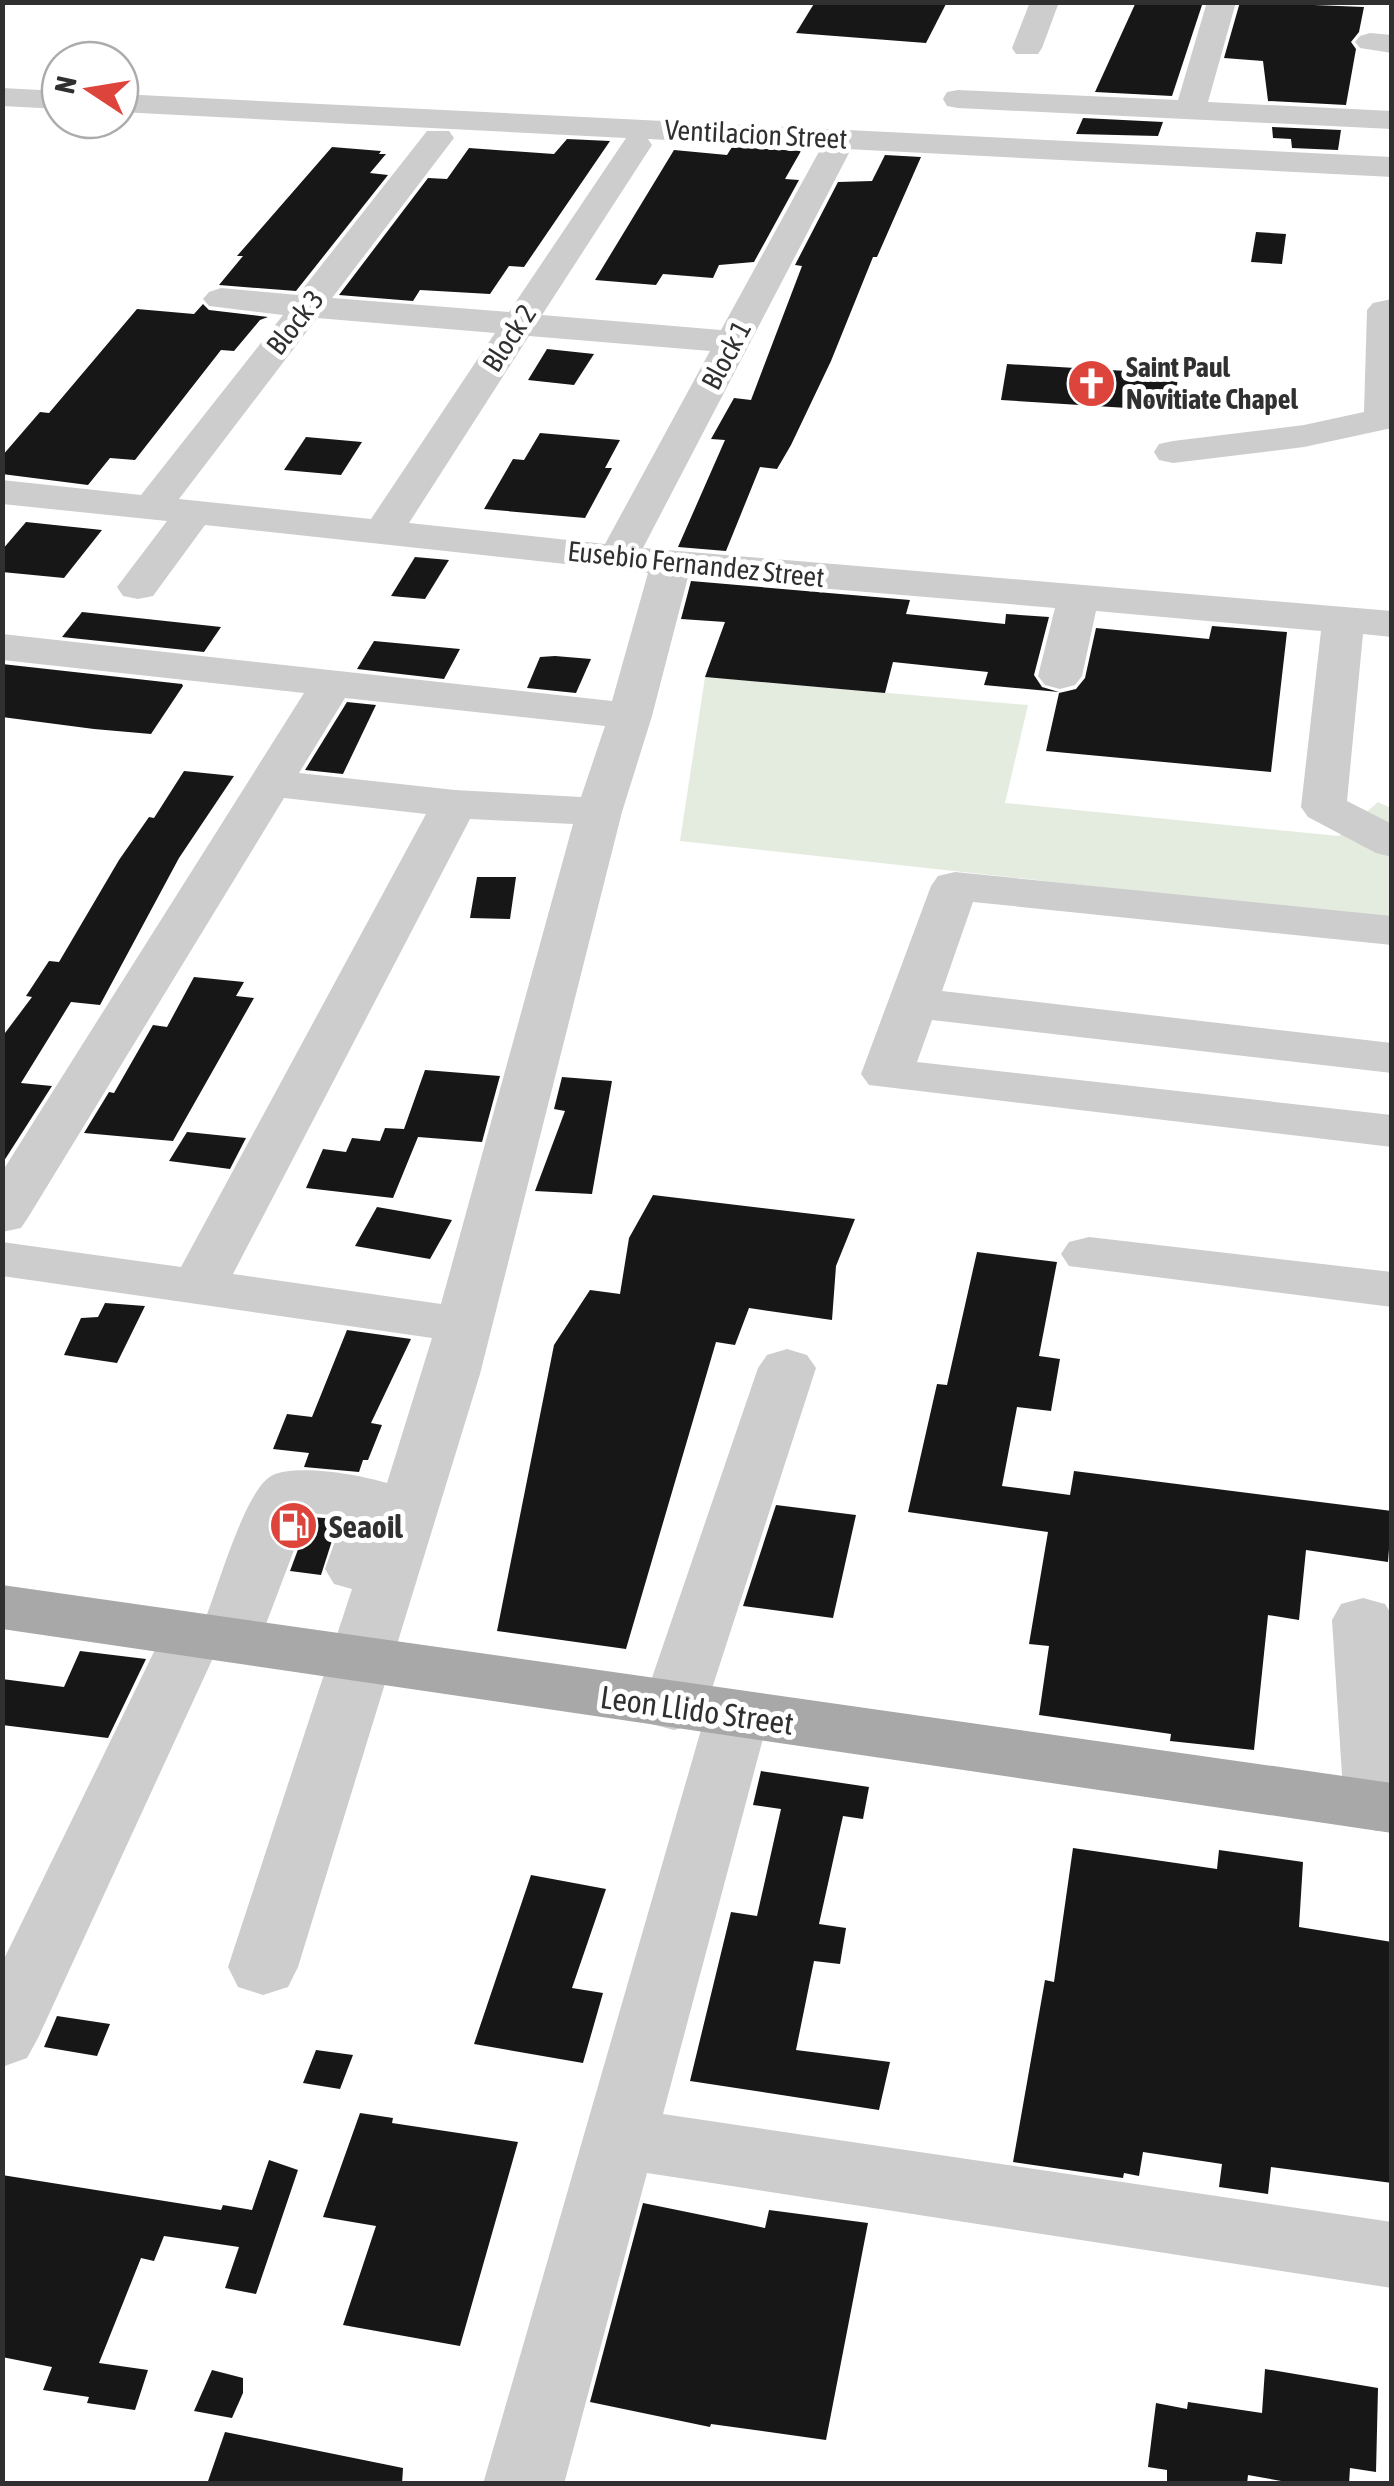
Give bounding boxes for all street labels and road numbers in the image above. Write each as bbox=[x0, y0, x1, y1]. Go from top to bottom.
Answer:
street label: Ventilacion Street bbox=[664, 113, 848, 155]
street label: Block 3 bbox=[260, 283, 330, 361]
street label: Block 2 bbox=[476, 299, 542, 377]
street label: Block 1 bbox=[695, 315, 757, 395]
street label: Eusebio Fernandez Street bbox=[566, 535, 826, 593]
street label: Leon Llido Street bbox=[598, 1678, 796, 1742]

